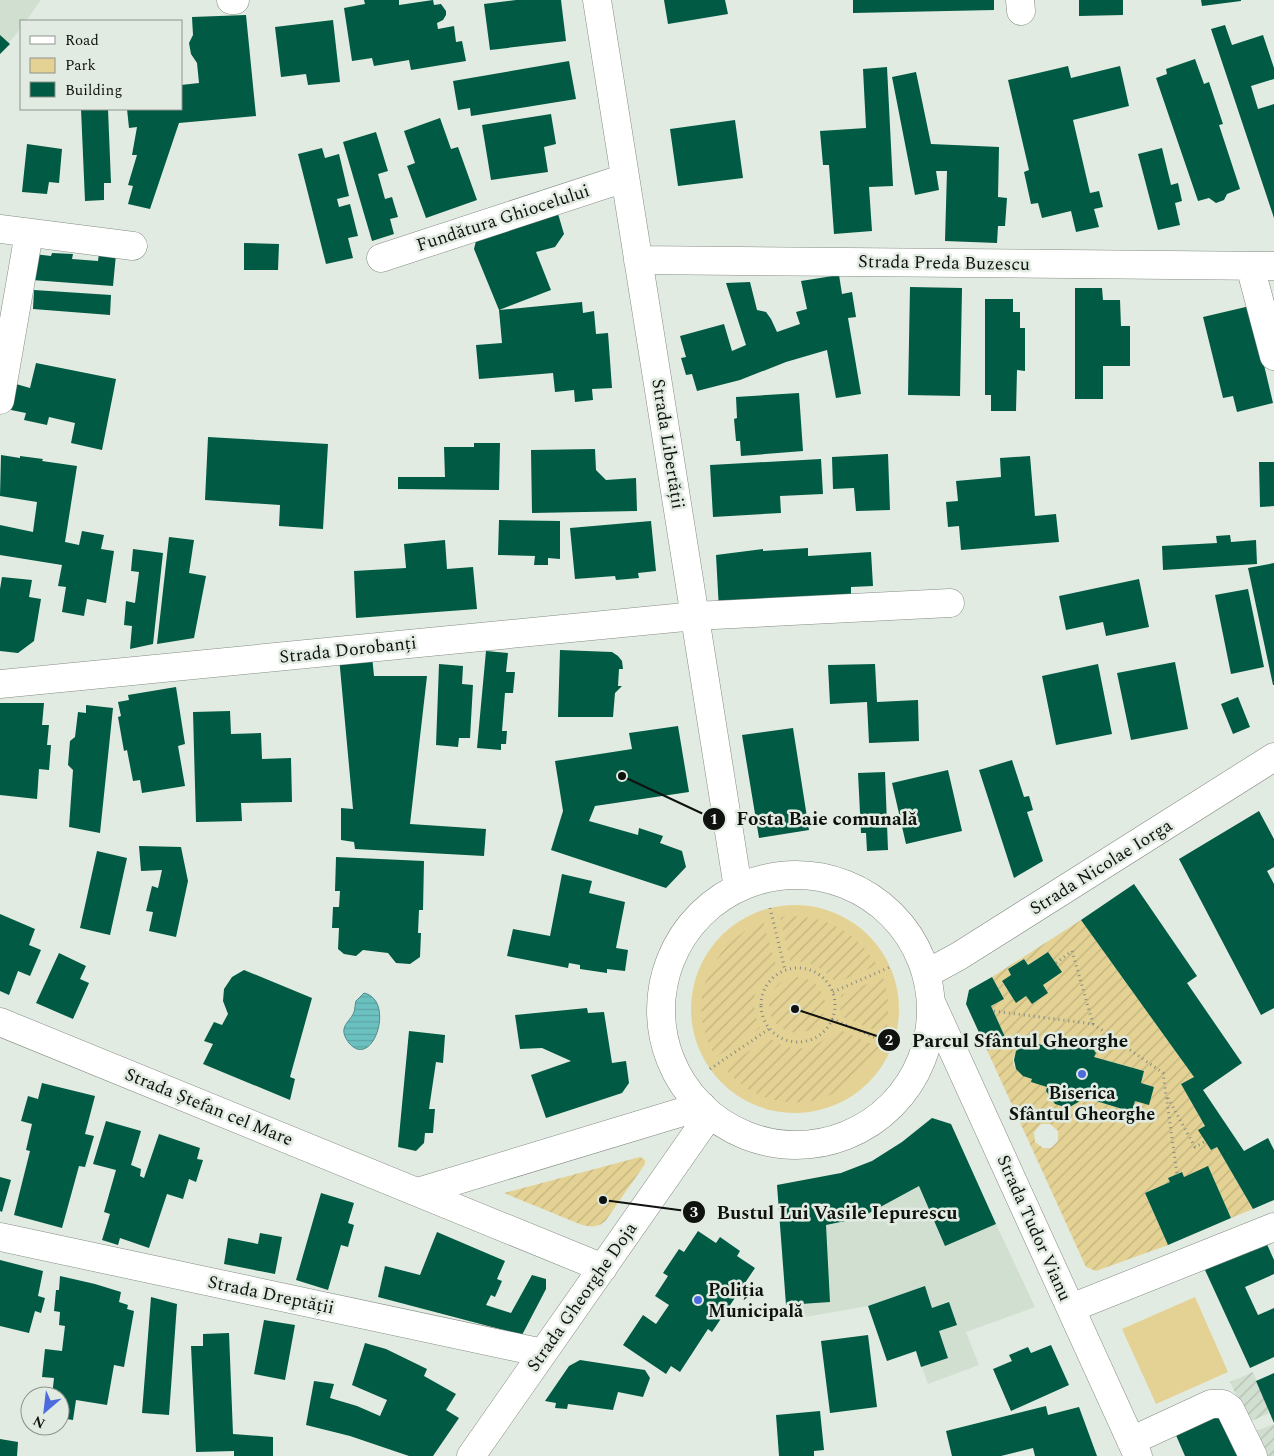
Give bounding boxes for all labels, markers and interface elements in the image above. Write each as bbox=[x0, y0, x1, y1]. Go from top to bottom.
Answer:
legend bbox=[20, 20, 182, 110]
text: Road bbox=[65, 29, 99, 52]
text: Park bbox=[65, 54, 96, 77]
text: Building bbox=[65, 79, 122, 102]
street label: Fundătura Ghiocelului bbox=[413, 177, 593, 259]
street label: Strada Preda Buzescu bbox=[858, 248, 1030, 278]
street label: Strada Libertății bbox=[644, 377, 692, 511]
street label: Strada Dorobanți bbox=[278, 629, 418, 671]
callout: Fosta Baie comunală bbox=[702, 802, 928, 836]
text: Fosta Baie comunală bbox=[736, 805, 918, 834]
text: 1 bbox=[710, 808, 718, 831]
street label: Strada Nicolae Iorga bbox=[1024, 812, 1178, 922]
callout: Parcul Sfântul Gheorghe bbox=[877, 1023, 1138, 1057]
text: Parcul Sfântul Gheorghe bbox=[912, 1027, 1128, 1056]
text: 2 bbox=[885, 1029, 893, 1052]
street label: Strada Ștefan cel Mare bbox=[121, 1061, 297, 1153]
marker: Biserica Sfântul Gheorghe bbox=[1076, 1068, 1088, 1080]
place label: Biserica Sfântul Gheorghe bbox=[1009, 1080, 1155, 1128]
street label: Strada Tudor Vianu bbox=[990, 1151, 1078, 1305]
callout: Bustul Lui Vasile Iepurescu bbox=[682, 1195, 968, 1229]
text: Bustul Lui Vasile Iepurescu bbox=[717, 1199, 957, 1228]
text: 3 bbox=[690, 1201, 698, 1224]
street label: Strada Gheorghe Doja bbox=[520, 1217, 644, 1377]
street label: Strada Dreptății bbox=[205, 1268, 337, 1322]
place label: Poliția Municipală bbox=[708, 1277, 804, 1325]
marker: Poliția Municipală bbox=[692, 1294, 704, 1306]
north arrow bbox=[20, 1386, 70, 1436]
text: N bbox=[29, 1410, 49, 1434]

